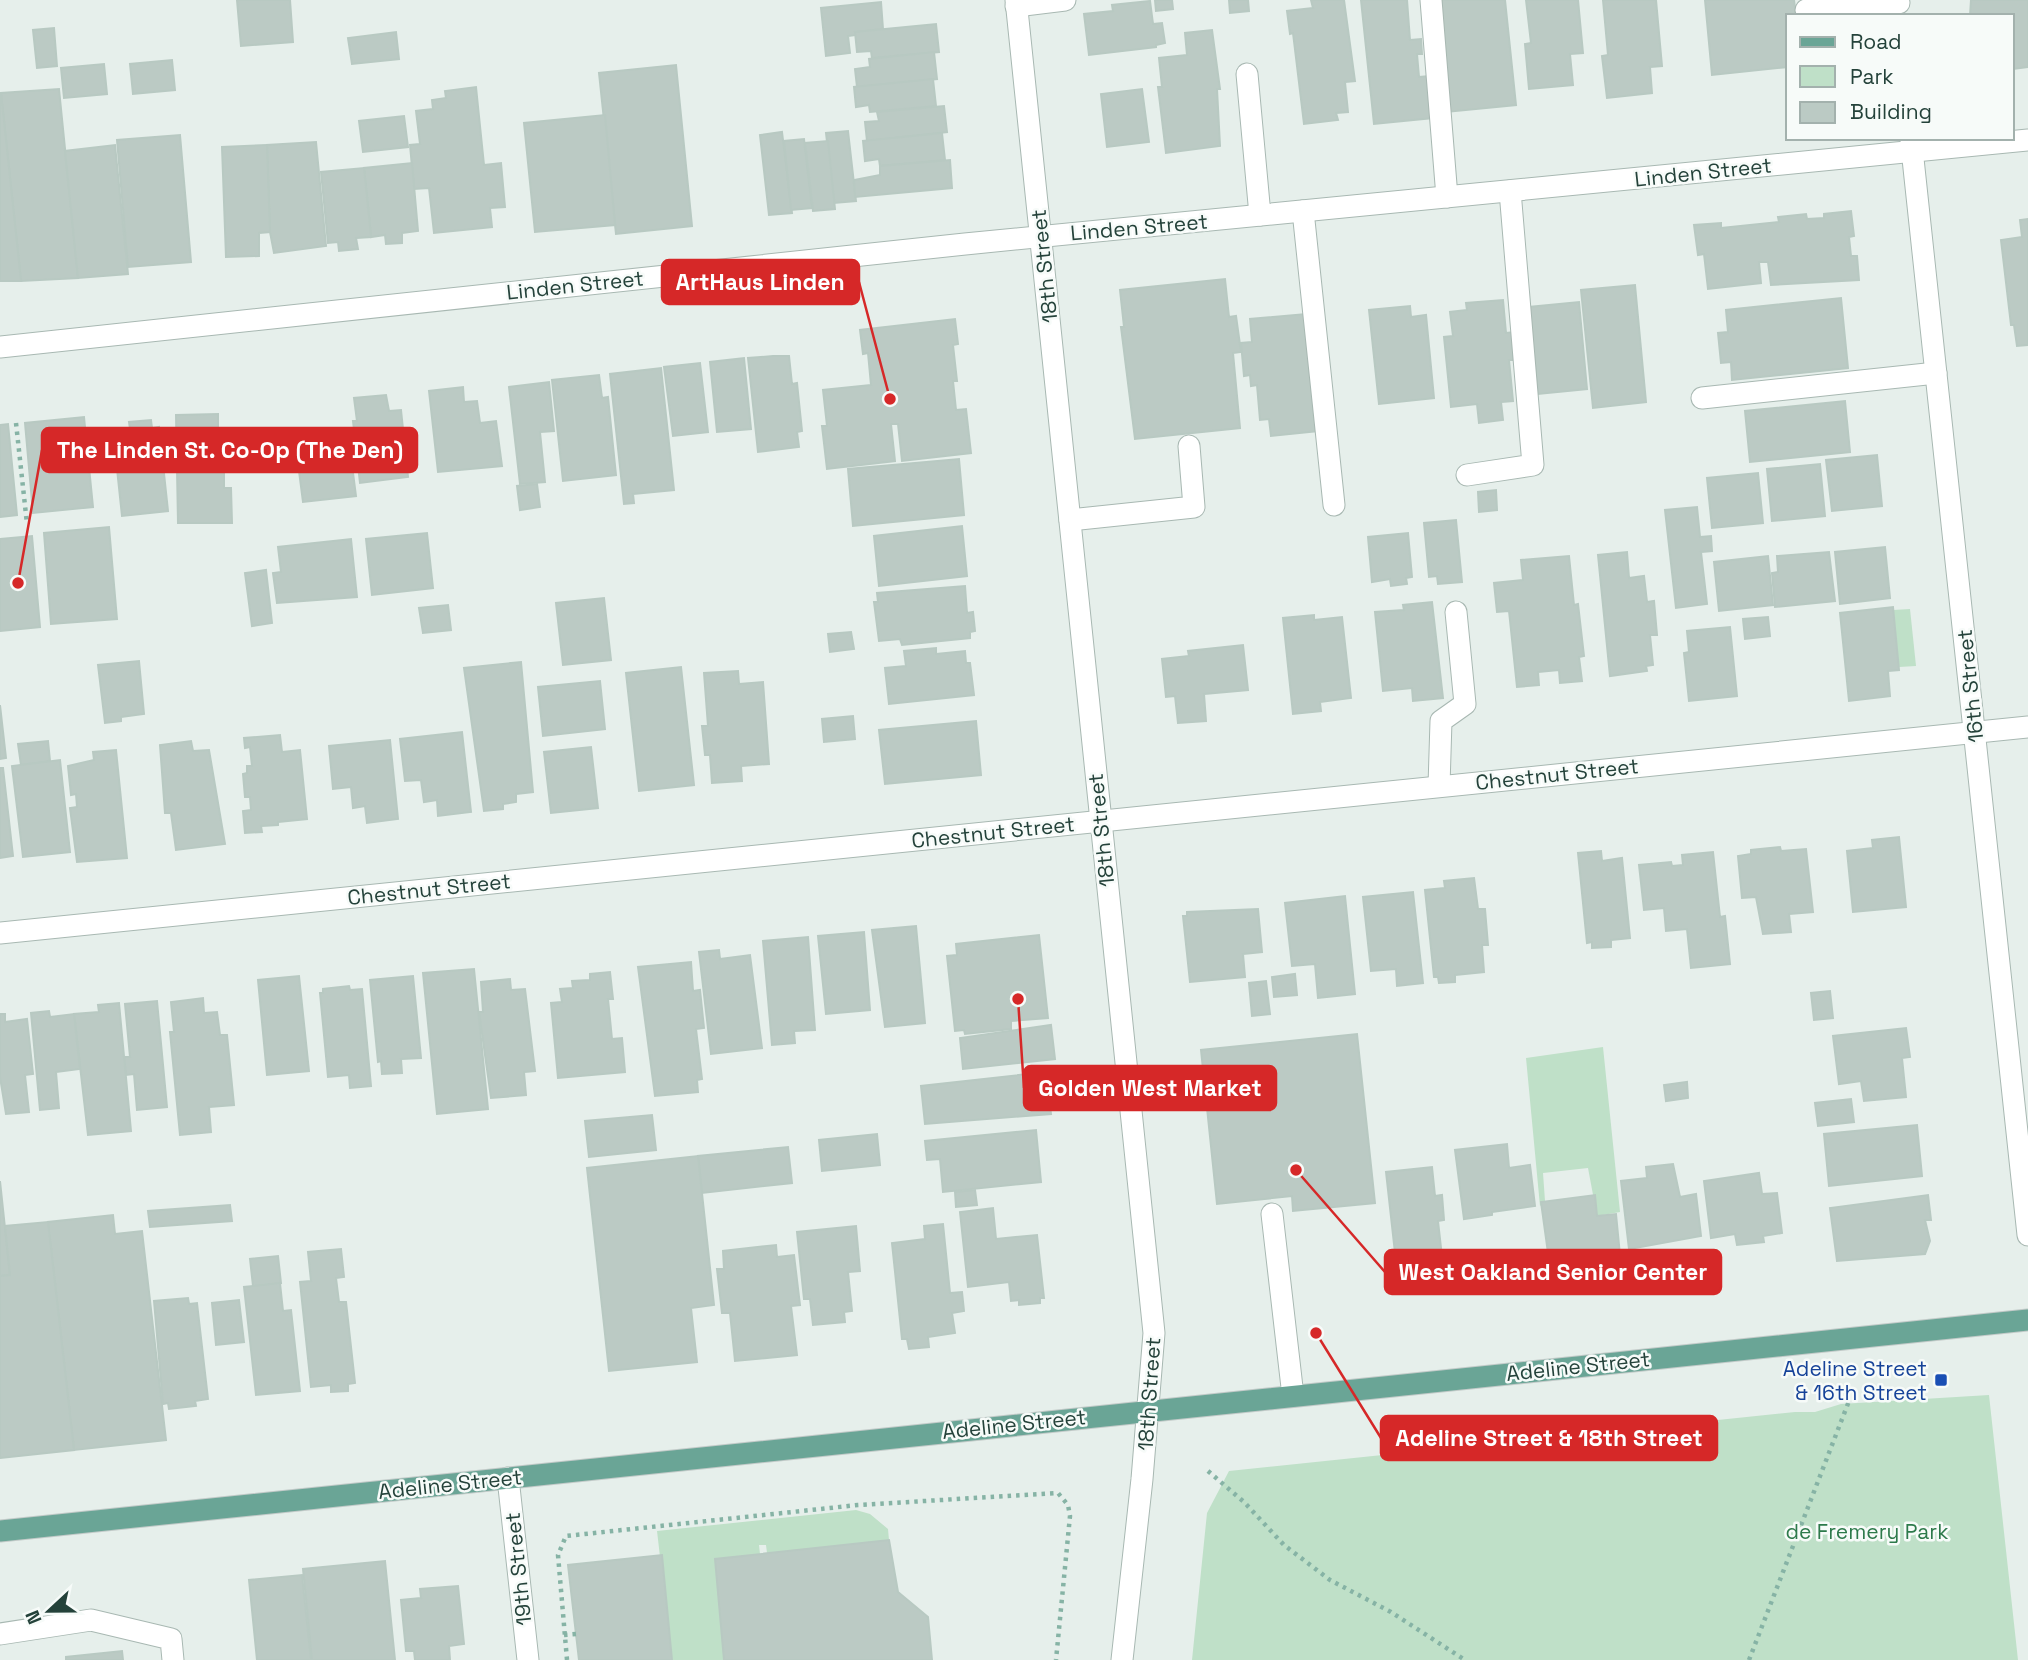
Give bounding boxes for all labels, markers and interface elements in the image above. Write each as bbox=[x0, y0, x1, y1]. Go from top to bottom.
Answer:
legend bbox=[1786, 14, 2014, 140]
text: Road bbox=[1850, 28, 1902, 55]
text: Park bbox=[1850, 63, 1894, 90]
text: Building bbox=[1850, 98, 1932, 125]
street label: Linden Street bbox=[1633, 151, 1773, 193]
street label: 18th Street bbox=[1025, 208, 1063, 324]
street label: Linden Street bbox=[1069, 208, 1209, 246]
callout: ArtHaus Linden bbox=[662, 260, 859, 304]
street label: Linden Street bbox=[505, 264, 645, 306]
text: ArtHaus Linden bbox=[675, 267, 845, 297]
callout: The Linden St. Co-Op (The Den) bbox=[42, 428, 417, 472]
text: The Linden St. Co-Op (The Den) bbox=[57, 435, 403, 465]
street label: 16th Street bbox=[1951, 628, 1989, 744]
street label: Chestnut Street bbox=[1474, 752, 1640, 796]
street label: 18th Street bbox=[1082, 772, 1120, 888]
street label: Chestnut Street bbox=[910, 810, 1076, 854]
street label: Chestnut Street bbox=[346, 867, 512, 911]
callout: Golden West Market bbox=[1024, 1066, 1276, 1110]
text: Golden West Market bbox=[1038, 1073, 1262, 1103]
callout: West Oakland Senior Center bbox=[1385, 1250, 1721, 1294]
text: West Oakland Senior Center bbox=[1399, 1257, 1707, 1287]
street label: 18th Street bbox=[1132, 1336, 1166, 1452]
street label: Adeline Street bbox=[1505, 1345, 1651, 1387]
place label: Adeline Street & 16th Street bbox=[1783, 1355, 1927, 1406]
marker: Adeline Street & 16th Street bbox=[1933, 1372, 1949, 1388]
street label: Adeline Street bbox=[941, 1403, 1087, 1445]
callout: Adeline Street & 18th Street bbox=[1381, 1416, 1717, 1460]
text: Adeline Street & 18th Street bbox=[1395, 1423, 1703, 1453]
street label: Adeline Street bbox=[377, 1463, 523, 1505]
street label: 19th Street bbox=[499, 1511, 537, 1627]
park label: de Fremery Park bbox=[1786, 1518, 1949, 1545]
north arrow bbox=[14, 1576, 84, 1646]
text: N bbox=[20, 1607, 48, 1628]

